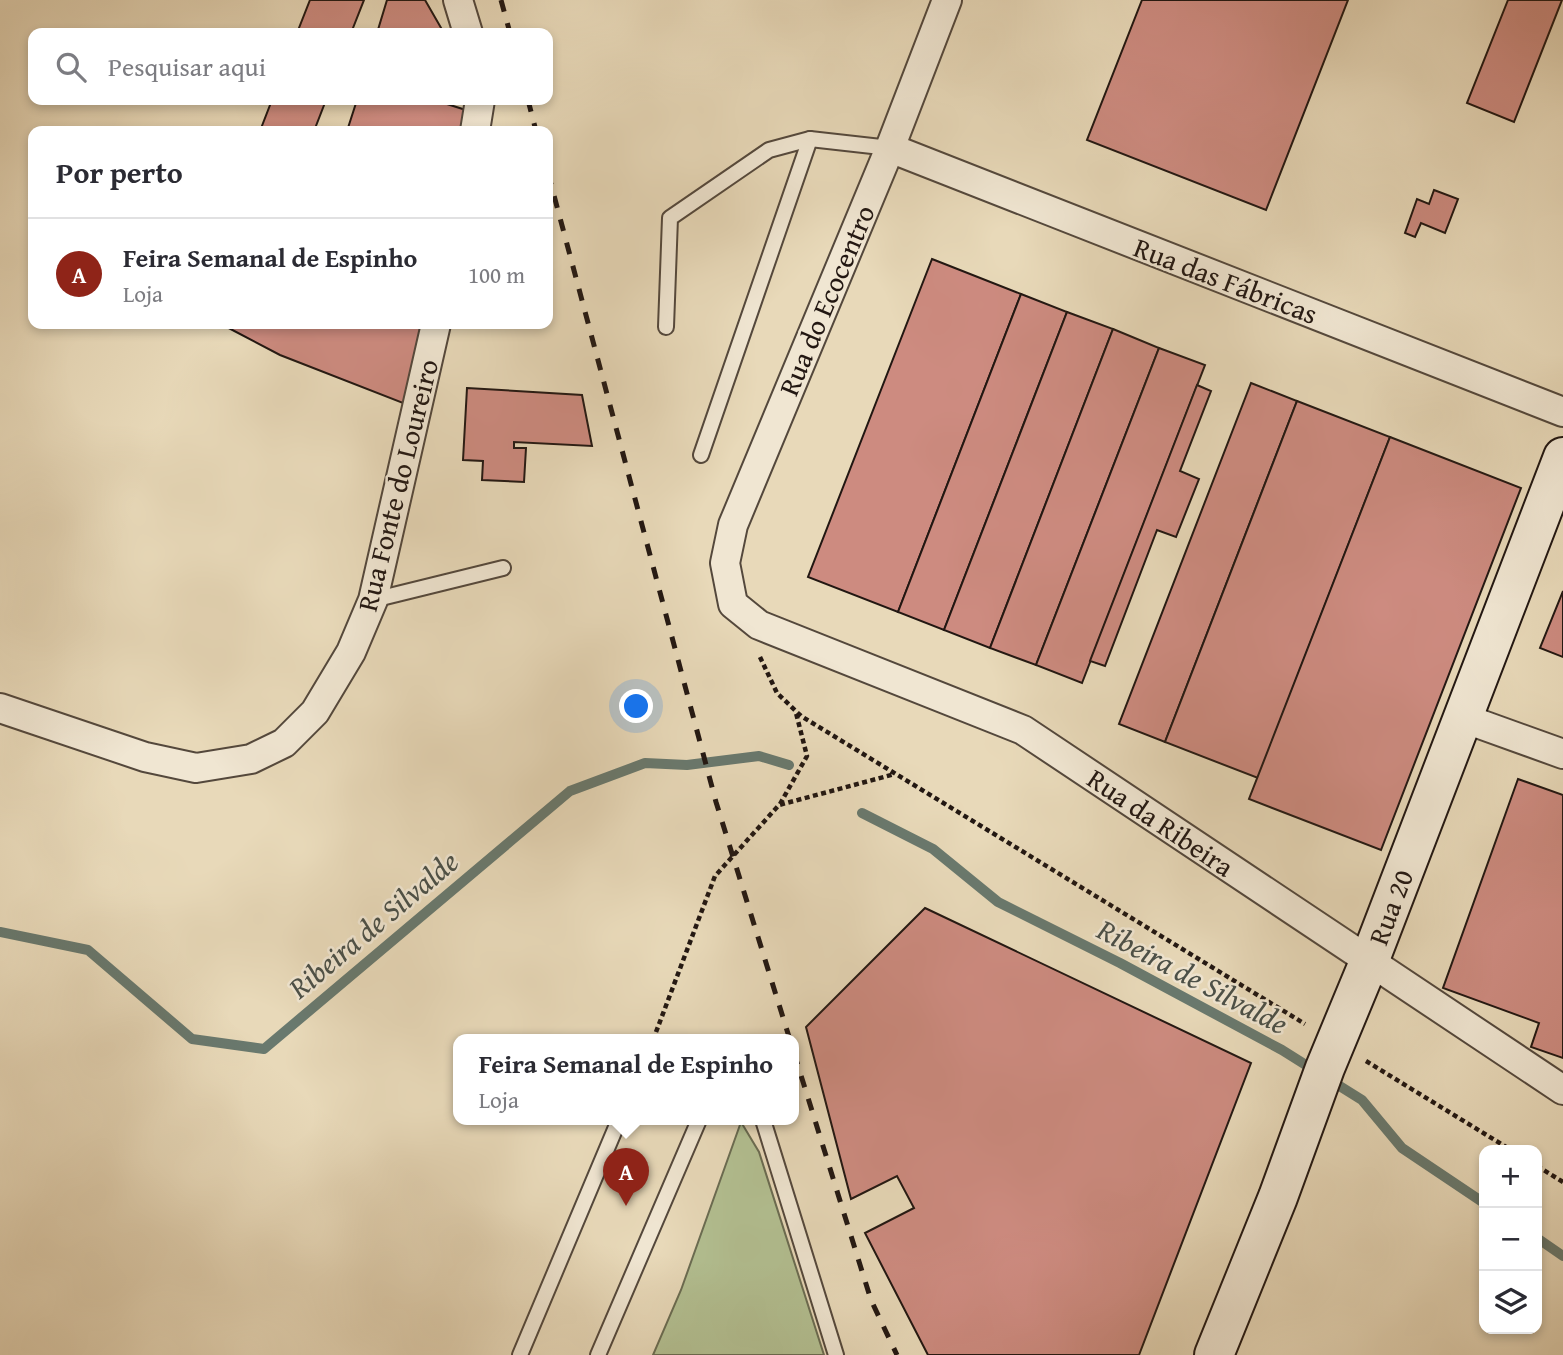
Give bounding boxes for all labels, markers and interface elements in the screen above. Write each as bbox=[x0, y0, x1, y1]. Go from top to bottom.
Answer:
search box bbox=[28, 28, 553, 105]
text: Pesquisar aqui bbox=[108, 47, 266, 86]
icon: search bbox=[52, 48, 90, 86]
text: Por perto bbox=[56, 150, 183, 194]
street label: Rua do Ecocentro bbox=[767, 198, 885, 402]
street label: Rua das Fábricas bbox=[1128, 226, 1324, 334]
text: Feira Semanal de Espinho bbox=[123, 238, 417, 277]
text: A bbox=[72, 258, 86, 291]
text: 100 m bbox=[468, 258, 525, 291]
text: Loja bbox=[123, 277, 163, 310]
street label: Rua Fonte do Loureiro bbox=[346, 355, 448, 615]
your location bbox=[619, 689, 653, 723]
street label: Rua da Ribeira bbox=[1079, 758, 1243, 887]
water label: Ribeira de Silvalde bbox=[278, 840, 468, 1009]
street label: Rua 20 bbox=[1357, 863, 1423, 951]
water label: Ribeira de Silvalde bbox=[1089, 907, 1296, 1045]
popup bbox=[453, 1034, 799, 1125]
text: Feira Semanal de Espinho bbox=[479, 1044, 773, 1083]
text: Loja bbox=[479, 1083, 519, 1116]
map controls bbox=[1479, 1145, 1542, 1334]
button: + bbox=[1479, 1145, 1542, 1208]
pin: A bbox=[603, 1148, 649, 1206]
button: − bbox=[1479, 1208, 1542, 1271]
button: layers bbox=[1479, 1271, 1542, 1334]

